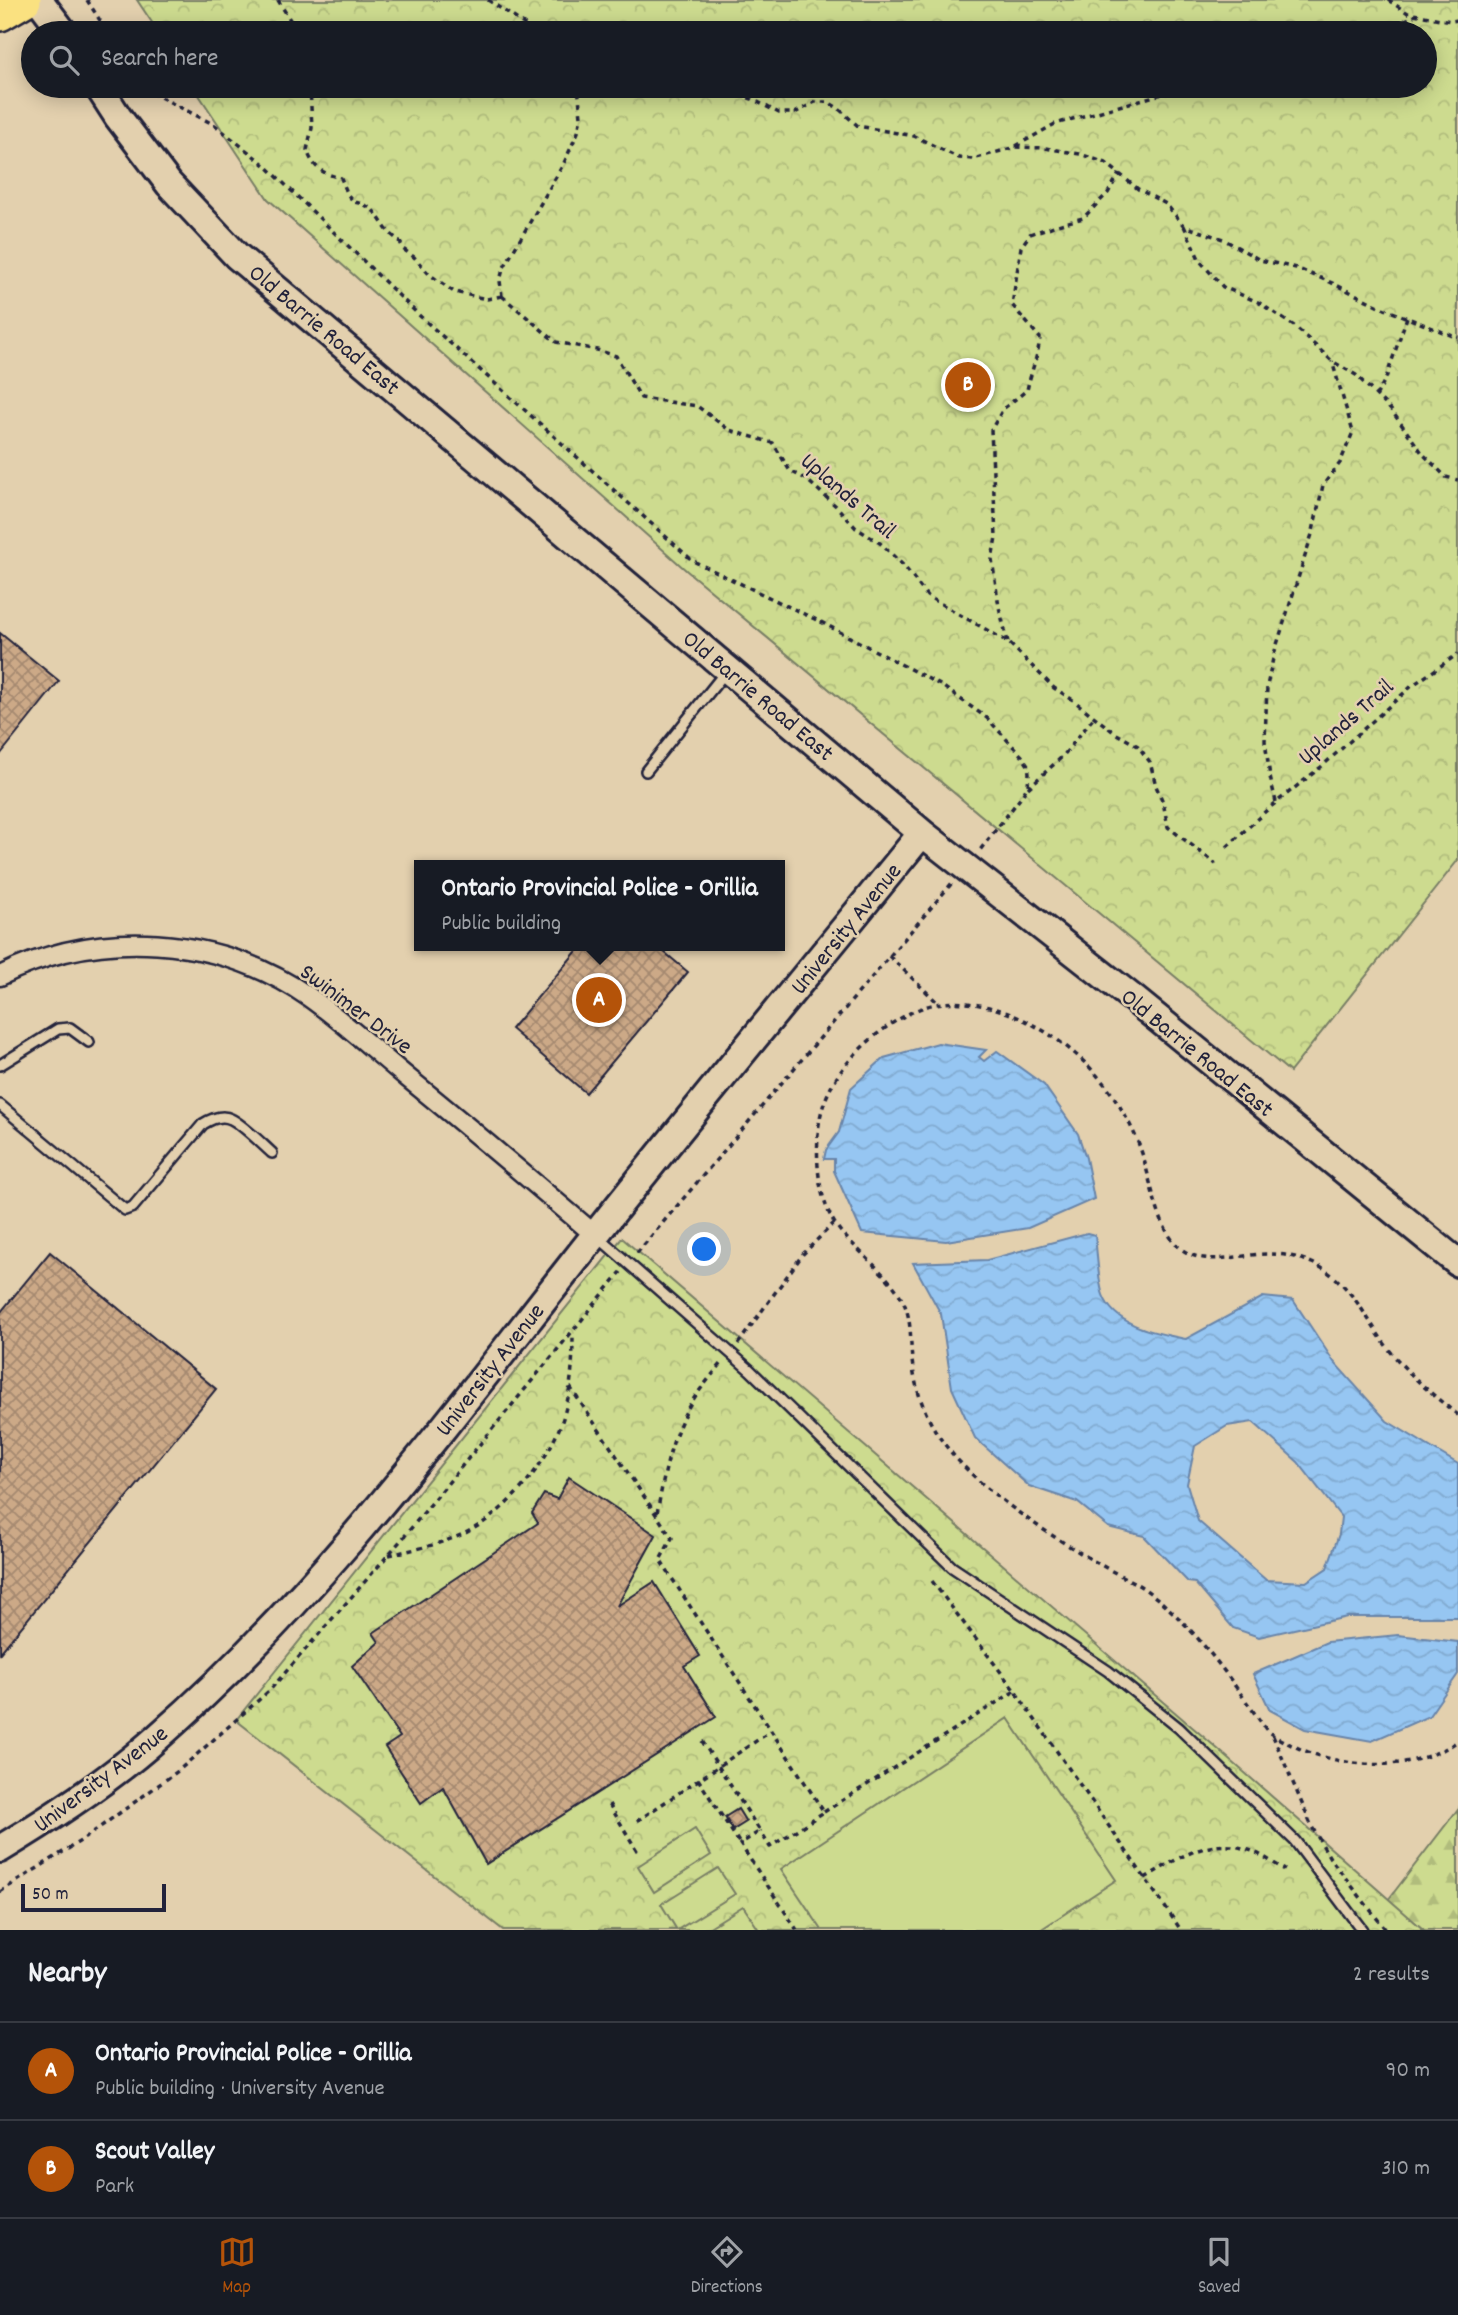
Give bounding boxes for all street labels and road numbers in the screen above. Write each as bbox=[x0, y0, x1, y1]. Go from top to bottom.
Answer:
street label: Old Barrie Road East bbox=[240, 258, 406, 405]
street label: Uplands Trail bbox=[792, 446, 903, 549]
street label: Old Barrie Road East bbox=[674, 624, 840, 771]
street label: Uplands Trail bbox=[1292, 672, 1403, 775]
street label: University Avenue bbox=[784, 857, 911, 1003]
street label: Swinimer Drive bbox=[292, 957, 419, 1064]
street label: Old Barrie Road East bbox=[1112, 982, 1280, 1127]
street label: University Avenue bbox=[428, 1297, 554, 1445]
street label: University Avenue bbox=[27, 1718, 176, 1842]

